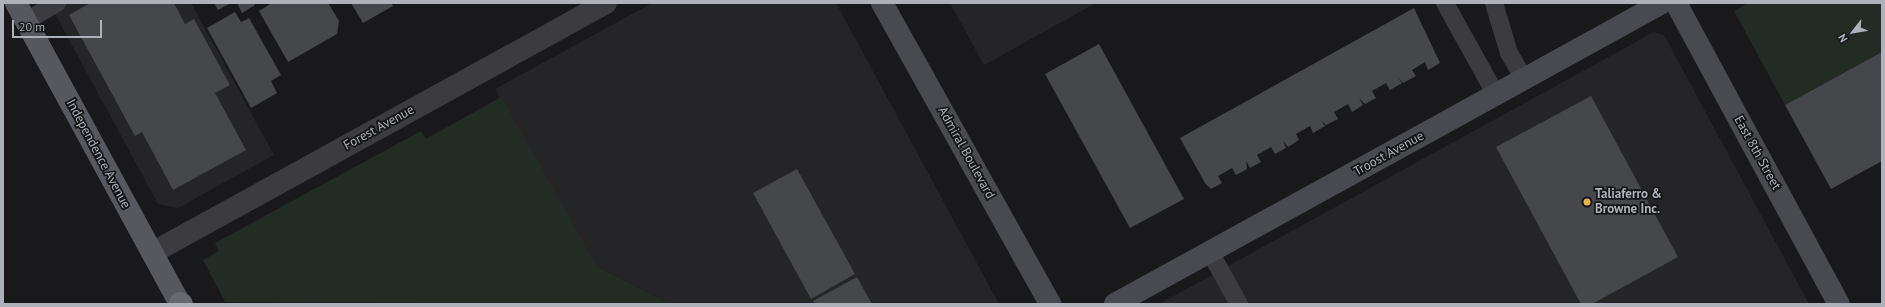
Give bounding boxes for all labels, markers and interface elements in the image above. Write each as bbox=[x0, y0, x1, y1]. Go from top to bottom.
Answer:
scale bar bbox=[14, 12, 104, 38]
north arrow bbox=[1833, 12, 1873, 52]
text: 20 m bbox=[19, 19, 45, 34]
text: N bbox=[1835, 31, 1851, 45]
street label: Independence Avenue bbox=[62, 96, 134, 212]
street label: Forest Avenue bbox=[341, 102, 417, 154]
street label: Admiral Boulevard bbox=[934, 104, 998, 202]
street label: East 8th Street bbox=[1730, 113, 1784, 193]
street label: Troost Avenue bbox=[1351, 128, 1427, 180]
place label: Taliaferro & Browne Inc. bbox=[1595, 187, 1662, 218]
marker: Taliaferro & Browne Inc. bbox=[1582, 197, 1592, 207]

